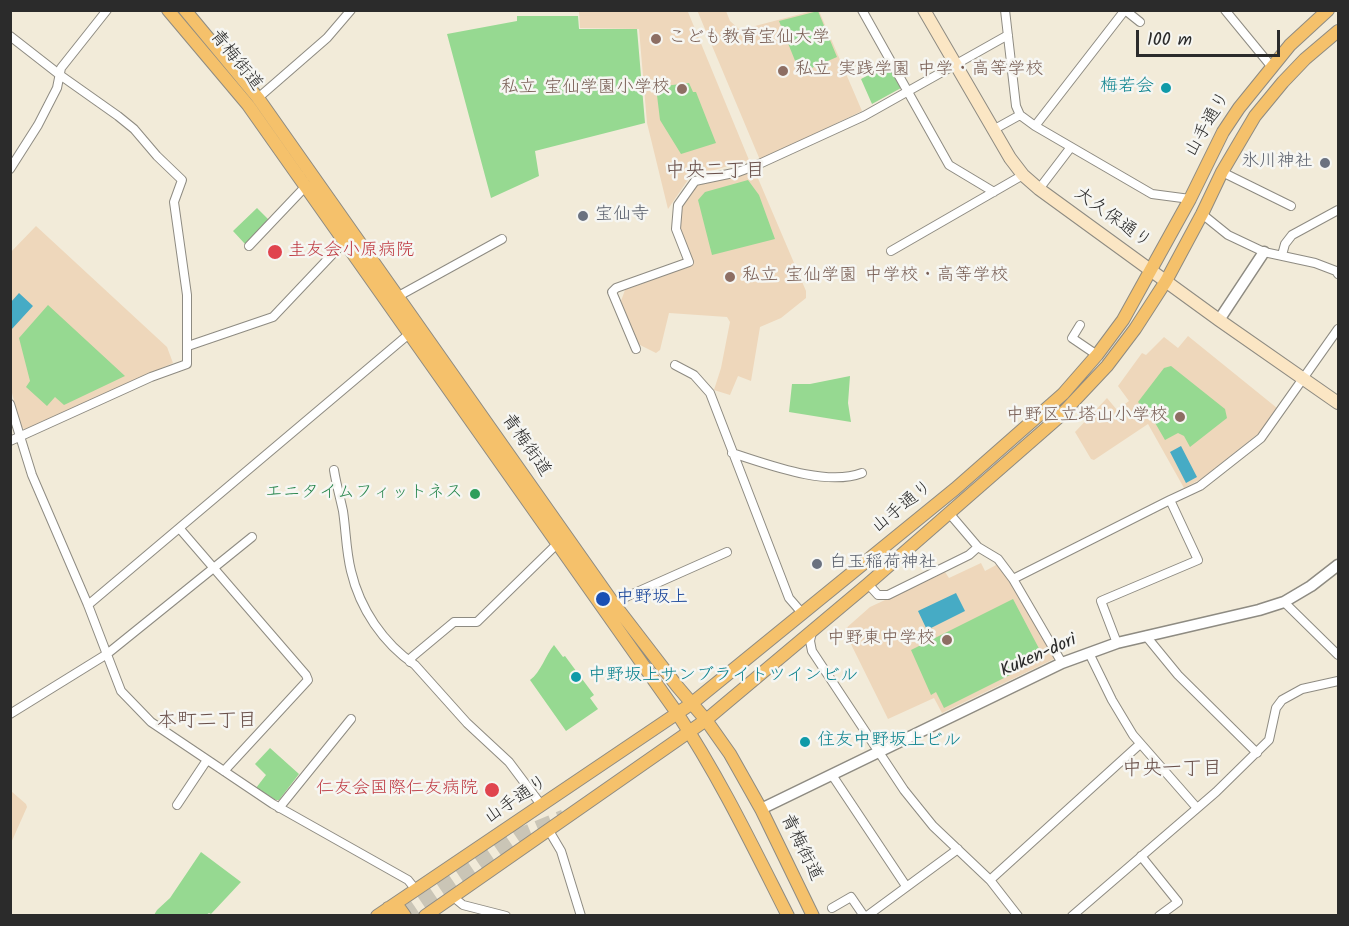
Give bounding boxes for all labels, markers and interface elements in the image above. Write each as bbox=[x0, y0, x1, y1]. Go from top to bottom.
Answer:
scale bar bbox=[1139, 18, 1283, 56]
street label: 青梅街道 bbox=[204, 26, 266, 96]
text: 100 m bbox=[1147, 26, 1192, 55]
place label: こども教育宝仙大学 bbox=[668, 28, 830, 50]
marker: こども教育宝仙大学 bbox=[649, 32, 663, 46]
place label: 私立 実践学園 中学・高等学校 bbox=[795, 60, 1043, 82]
marker: 私立 実践学園 中学・高等学校 bbox=[776, 64, 790, 78]
place label: 梅若会 bbox=[1100, 77, 1154, 99]
place label: 私立 宝仙学園小学校 bbox=[501, 78, 670, 100]
marker: 梅若会 bbox=[1159, 81, 1173, 95]
marker: 私立 宝仙学園小学校 bbox=[675, 82, 689, 96]
street label: 山手通り bbox=[1182, 88, 1236, 162]
place label: 氷川神社 bbox=[1241, 152, 1313, 174]
marker: 氷川神社 bbox=[1318, 156, 1332, 170]
district label: 中央二丁目 bbox=[665, 161, 765, 185]
street label: 大久保通り bbox=[1069, 184, 1155, 254]
place label: 宝仙寺 bbox=[595, 205, 649, 227]
marker: 宝仙寺 bbox=[576, 209, 590, 223]
place label: 圭友会小原病院 bbox=[288, 241, 414, 263]
marker: 圭友会小原病院 bbox=[266, 243, 284, 261]
place label: 私立 宝仙学園 中学校・高等学校 bbox=[742, 266, 1008, 288]
marker: 私立 宝仙学園 中学校・高等学校 bbox=[723, 270, 737, 284]
place label: 中野区立塔山小学校 bbox=[1006, 406, 1168, 428]
street label: 青梅街道 bbox=[496, 410, 554, 482]
marker: 中野区立塔山小学校 bbox=[1173, 410, 1187, 424]
street label: 山手通り bbox=[868, 477, 938, 539]
place label: エニタイムフィットネス bbox=[265, 483, 463, 505]
marker: エニタイムフィットネス bbox=[468, 487, 482, 501]
place label: 白玉稲荷神社 bbox=[829, 553, 937, 575]
marker: 白玉稲荷神社 bbox=[810, 557, 824, 571]
place label: 中野坂上 bbox=[616, 588, 688, 610]
marker: 中野坂上 bbox=[594, 590, 612, 608]
place label: 中野東中学校 bbox=[827, 629, 935, 651]
street label: Kuken-dori bbox=[998, 631, 1080, 683]
marker: 中野東中学校 bbox=[940, 633, 954, 647]
place label: 中野坂上サンブライトツインビル bbox=[588, 666, 858, 688]
marker: 中野坂上サンブライトツインビル bbox=[569, 670, 583, 684]
district label: 本町二丁目 bbox=[157, 711, 257, 735]
place label: 住友中野坂上ビル bbox=[817, 731, 961, 753]
marker: 住友中野坂上ビル bbox=[798, 735, 812, 749]
district label: 中央一丁目 bbox=[1122, 759, 1222, 783]
street label: 山手通り bbox=[481, 772, 553, 830]
place label: 仁友会国際仁友病院 bbox=[316, 779, 478, 801]
marker: 仁友会国際仁友病院 bbox=[483, 781, 501, 799]
street label: 青梅街道 bbox=[775, 811, 825, 885]

